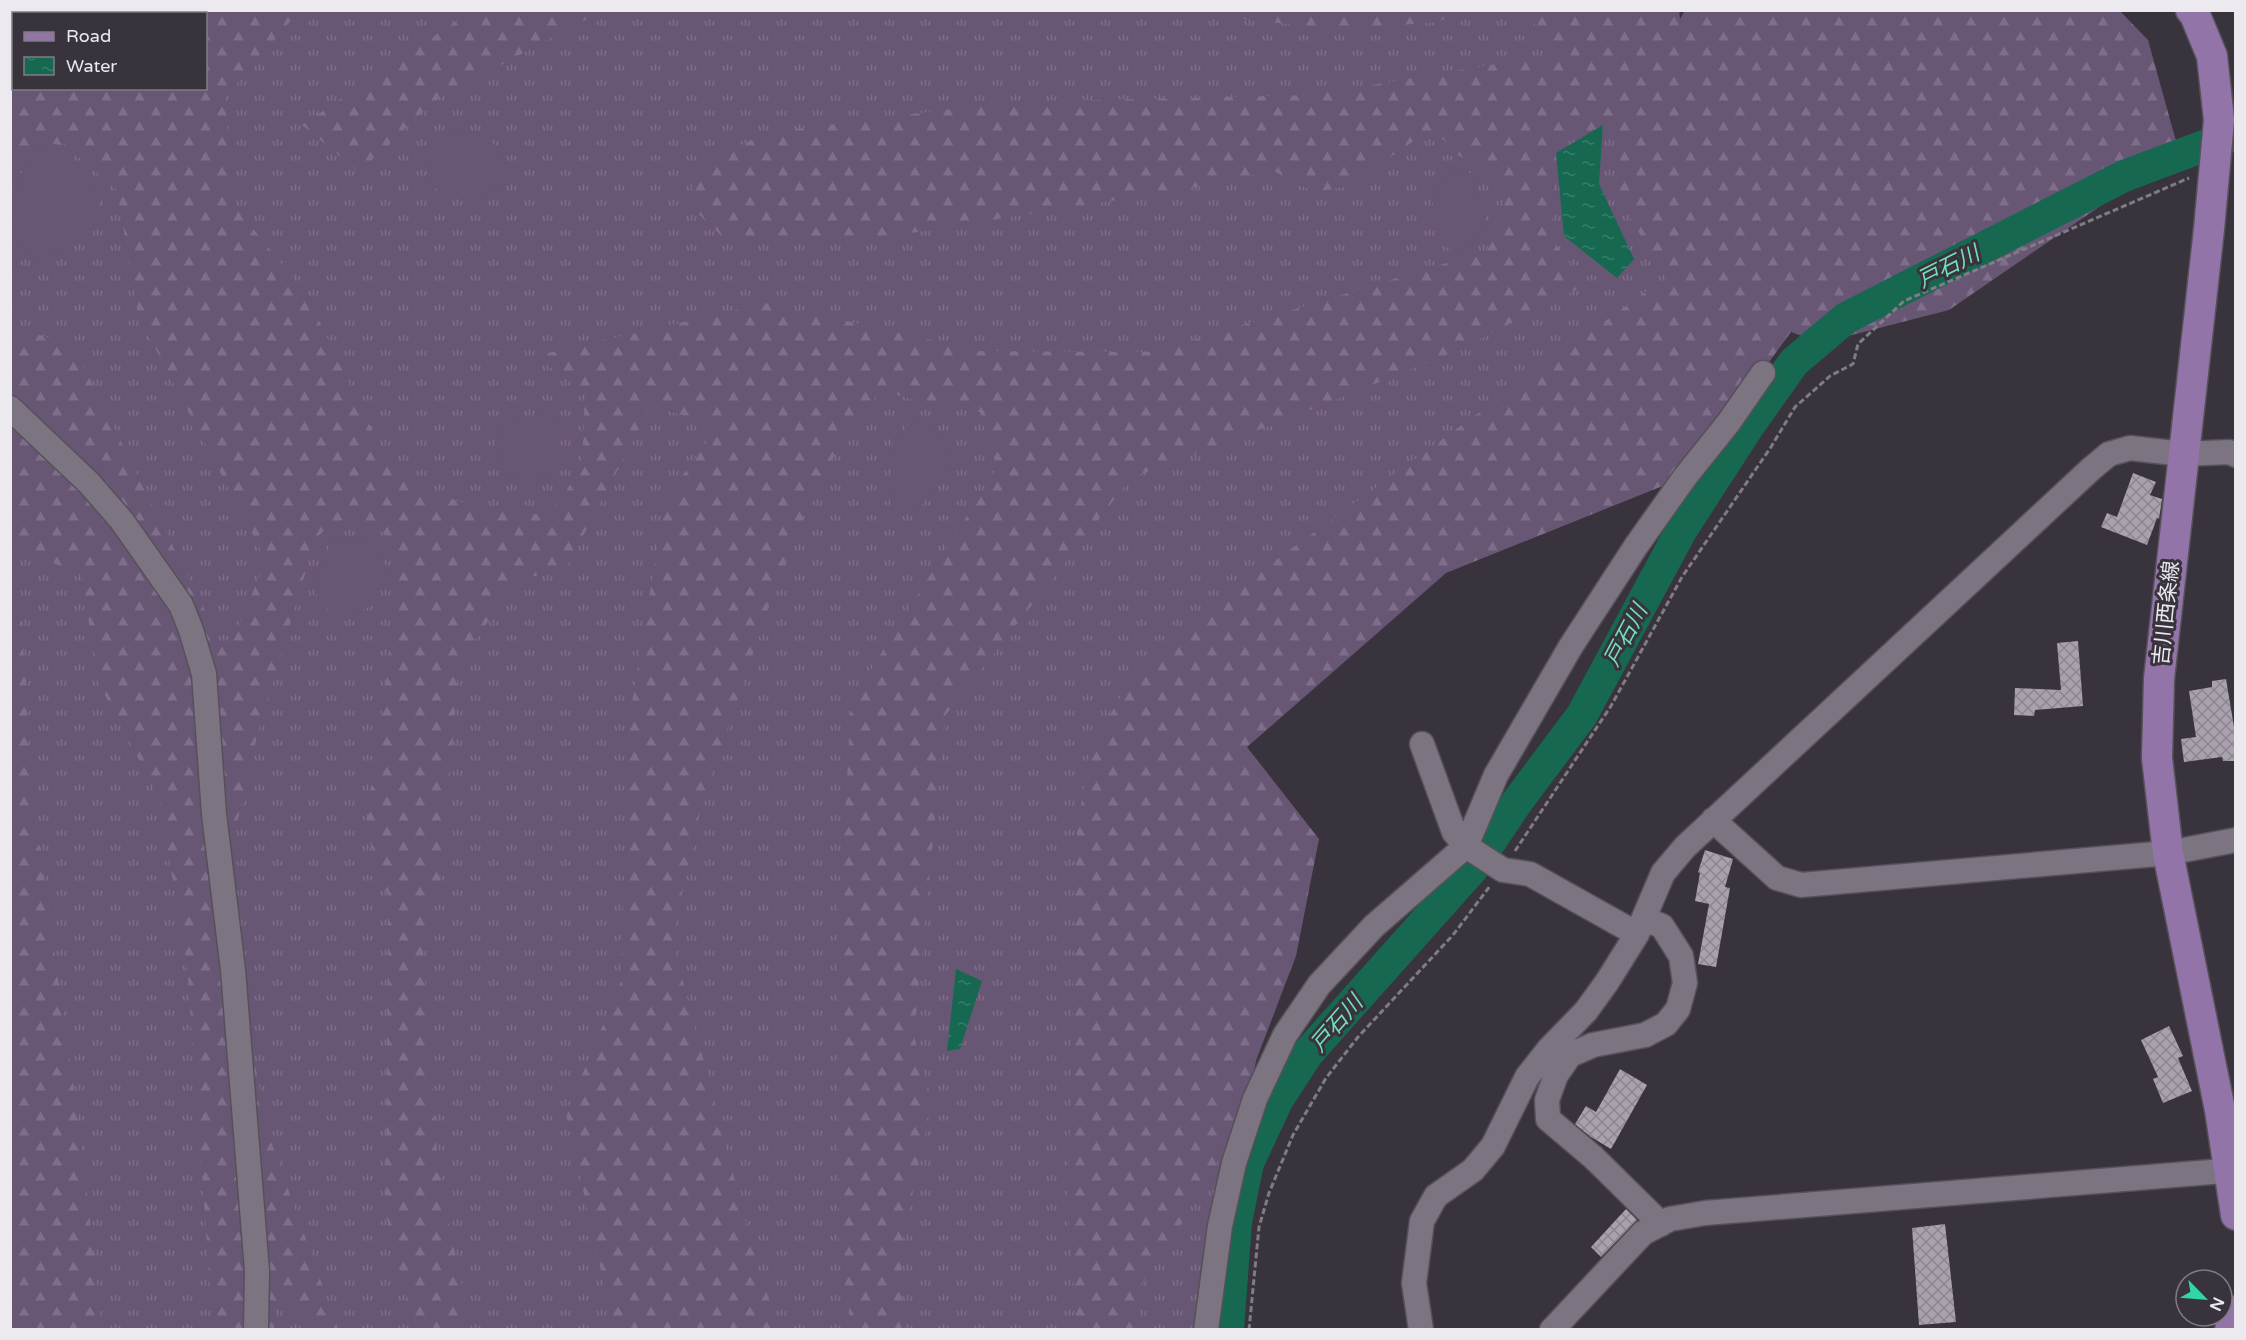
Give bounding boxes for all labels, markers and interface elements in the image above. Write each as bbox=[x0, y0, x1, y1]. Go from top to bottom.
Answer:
legend bbox=[12, 12, 207, 90]
text: Road bbox=[66, 25, 111, 47]
text: Water bbox=[66, 55, 117, 77]
water label: 戸石川 bbox=[1913, 239, 1986, 293]
street label: 吉川西条線 bbox=[2149, 560, 2184, 667]
water label: 戸石川 bbox=[1599, 598, 1654, 671]
water label: 戸石川 bbox=[1305, 989, 1370, 1057]
north arrow bbox=[2174, 1268, 2234, 1328]
text: N bbox=[2205, 1294, 2228, 1314]

